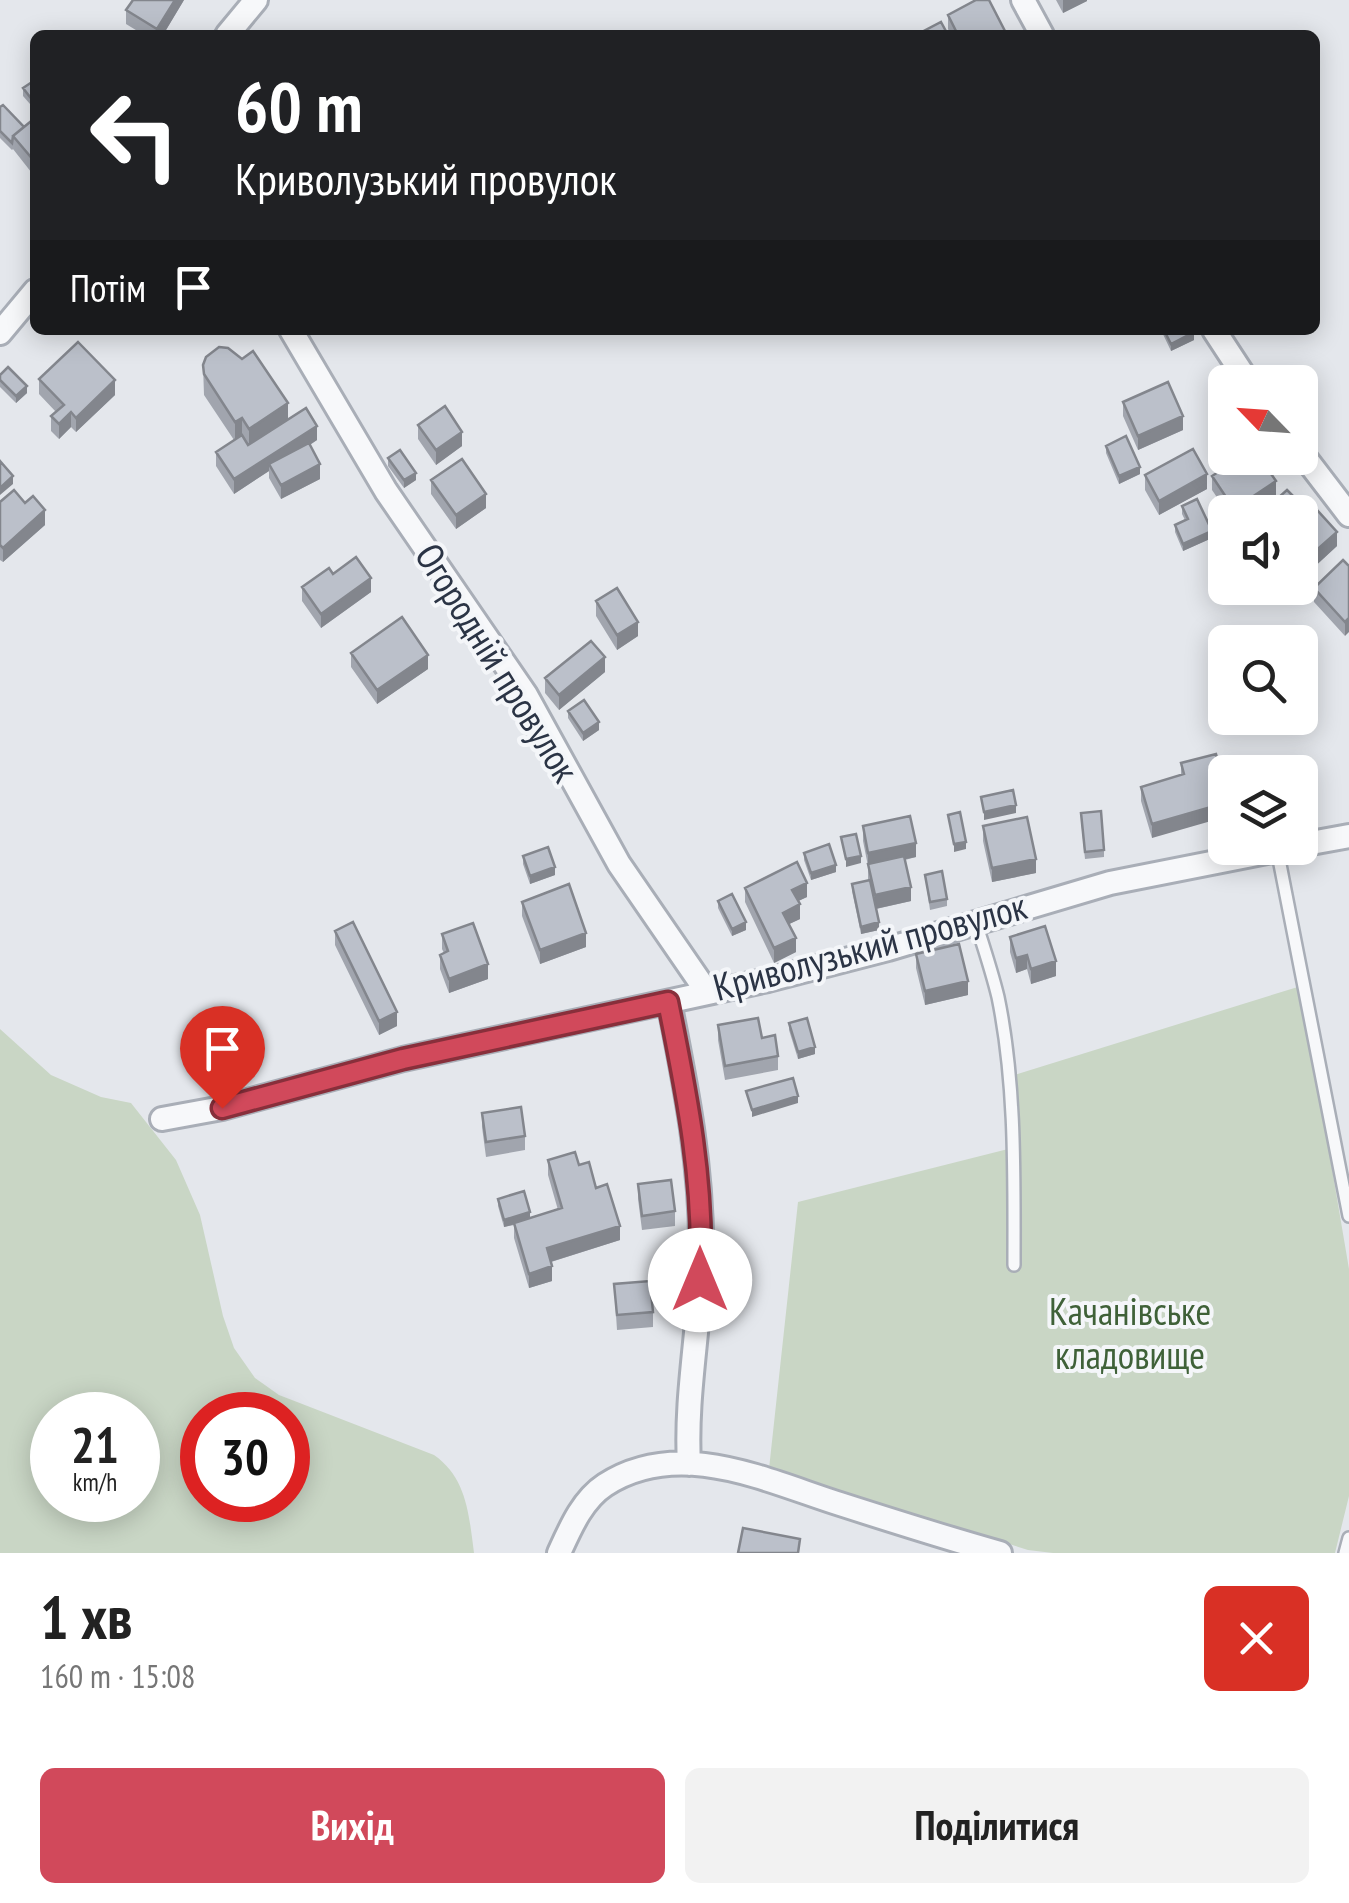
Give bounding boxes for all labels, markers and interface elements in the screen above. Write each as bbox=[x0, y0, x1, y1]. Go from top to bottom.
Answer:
text: 60 m bbox=[235, 61, 363, 151]
icon: left bbox=[70, 70, 200, 200]
text: Криволузький провулок bbox=[235, 149, 617, 207]
icon: arrive bbox=[166, 260, 221, 315]
text: Потім bbox=[70, 263, 146, 312]
north arrow bbox=[1208, 365, 1318, 475]
map controls bbox=[1208, 365, 1318, 865]
button: sound bbox=[1208, 495, 1318, 605]
street label: Огородній провулок bbox=[405, 534, 591, 791]
button: search bbox=[1208, 625, 1318, 735]
button: layers bbox=[1208, 755, 1318, 865]
street label: Криволузький провулок bbox=[708, 880, 1032, 1011]
pin bbox=[180, 1006, 265, 1109]
icon: arrive bbox=[195, 1021, 250, 1076]
position arrow bbox=[648, 1228, 752, 1332]
park label: Качанівське кладовище bbox=[1049, 1286, 1211, 1379]
speed limit sign: 30 bbox=[180, 1392, 310, 1522]
text: 21 bbox=[71, 1412, 119, 1477]
text: km/h bbox=[73, 1466, 117, 1498]
text: 1 хв bbox=[40, 1578, 132, 1656]
button: close bbox=[1204, 1586, 1309, 1691]
text: 160 m · 15:08 bbox=[40, 1655, 195, 1697]
button: Вихід bbox=[40, 1768, 665, 1883]
button: Поділитися bbox=[685, 1768, 1309, 1883]

